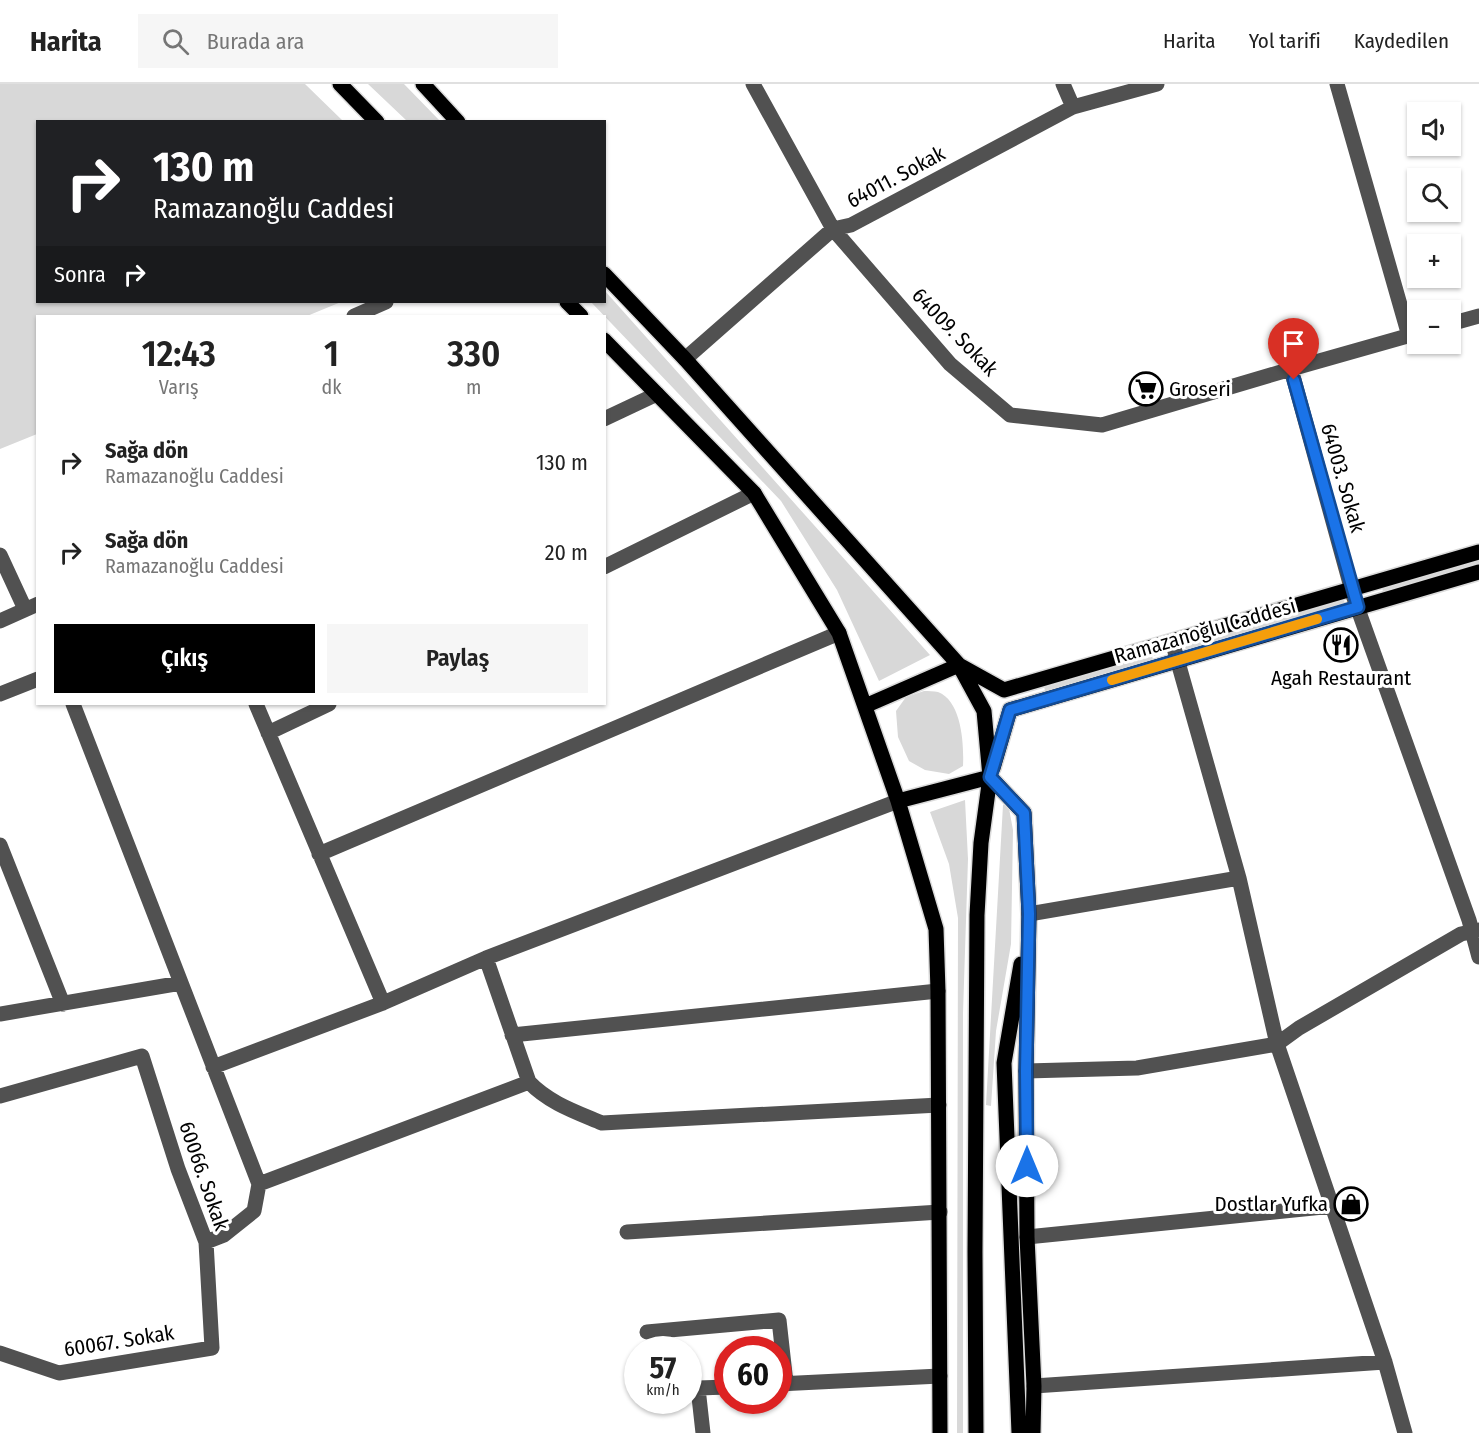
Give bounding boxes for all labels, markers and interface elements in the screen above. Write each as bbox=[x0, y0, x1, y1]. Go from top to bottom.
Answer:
search box bbox=[138, 14, 558, 68]
text: Harita bbox=[30, 25, 102, 58]
icon: search bbox=[159, 25, 192, 58]
text: Burada ara bbox=[207, 28, 304, 55]
text: Harita bbox=[1163, 28, 1216, 54]
text: Yol tarifi bbox=[1249, 28, 1321, 54]
text: Kaydedilen bbox=[1354, 28, 1449, 54]
map controls bbox=[1407, 102, 1461, 354]
button: sound bbox=[1407, 102, 1461, 156]
street label: 64011. Sokak bbox=[842, 140, 950, 214]
text: 130 m bbox=[153, 142, 254, 192]
icon: right bbox=[54, 144, 132, 222]
button: search bbox=[1407, 168, 1461, 222]
text: Ramazanoğlu Caddesi bbox=[153, 193, 394, 225]
button: + bbox=[1407, 234, 1461, 288]
icon: right bbox=[118, 258, 151, 291]
text: Sonra bbox=[54, 261, 106, 288]
street label: 64009. Sokak bbox=[906, 282, 1004, 382]
button: − bbox=[1407, 300, 1461, 354]
pin bbox=[1268, 318, 1319, 380]
icon: arrive bbox=[1277, 327, 1310, 360]
text: 12:43 bbox=[142, 332, 216, 376]
text: 1 bbox=[324, 332, 339, 376]
text: 330 bbox=[447, 332, 500, 376]
supermarket icon: Groseri bbox=[1128, 371, 1164, 407]
text: Varış bbox=[159, 375, 199, 399]
text: dk bbox=[321, 375, 342, 399]
text: m bbox=[466, 375, 481, 399]
place label: Groseri bbox=[1169, 376, 1231, 402]
street label: 64003. Sokak bbox=[1315, 421, 1371, 536]
text: Sağa dön bbox=[105, 437, 188, 464]
icon: right bbox=[54, 446, 87, 479]
text: 130 m bbox=[536, 449, 588, 476]
text: Ramazanoğlu Caddesi bbox=[105, 464, 284, 488]
text: Sağa dön bbox=[105, 527, 188, 554]
icon: right bbox=[54, 536, 87, 569]
text: 20 m bbox=[545, 539, 588, 566]
text: Ramazanoğlu Caddesi bbox=[105, 554, 284, 578]
street label: Ramazanoğlu Caddesi bbox=[1111, 593, 1299, 669]
button: Çıkış bbox=[54, 624, 315, 693]
button: Paylaş bbox=[327, 624, 588, 693]
restaurant icon: Agah Restaurant bbox=[1323, 627, 1359, 663]
place label: Agah Restaurant bbox=[1271, 665, 1411, 691]
street label: 60066. Sokak bbox=[173, 1118, 235, 1234]
position arrow bbox=[995, 1134, 1059, 1198]
shop icon: Dostlar Yufka bbox=[1333, 1186, 1369, 1222]
place label: Dostlar Yufka bbox=[1215, 1191, 1328, 1217]
street label: 60067. Sokak bbox=[62, 1319, 176, 1363]
speed limit sign: 60 bbox=[714, 1336, 792, 1414]
text: 57 bbox=[650, 1350, 676, 1386]
text: km/h bbox=[646, 1381, 680, 1399]

